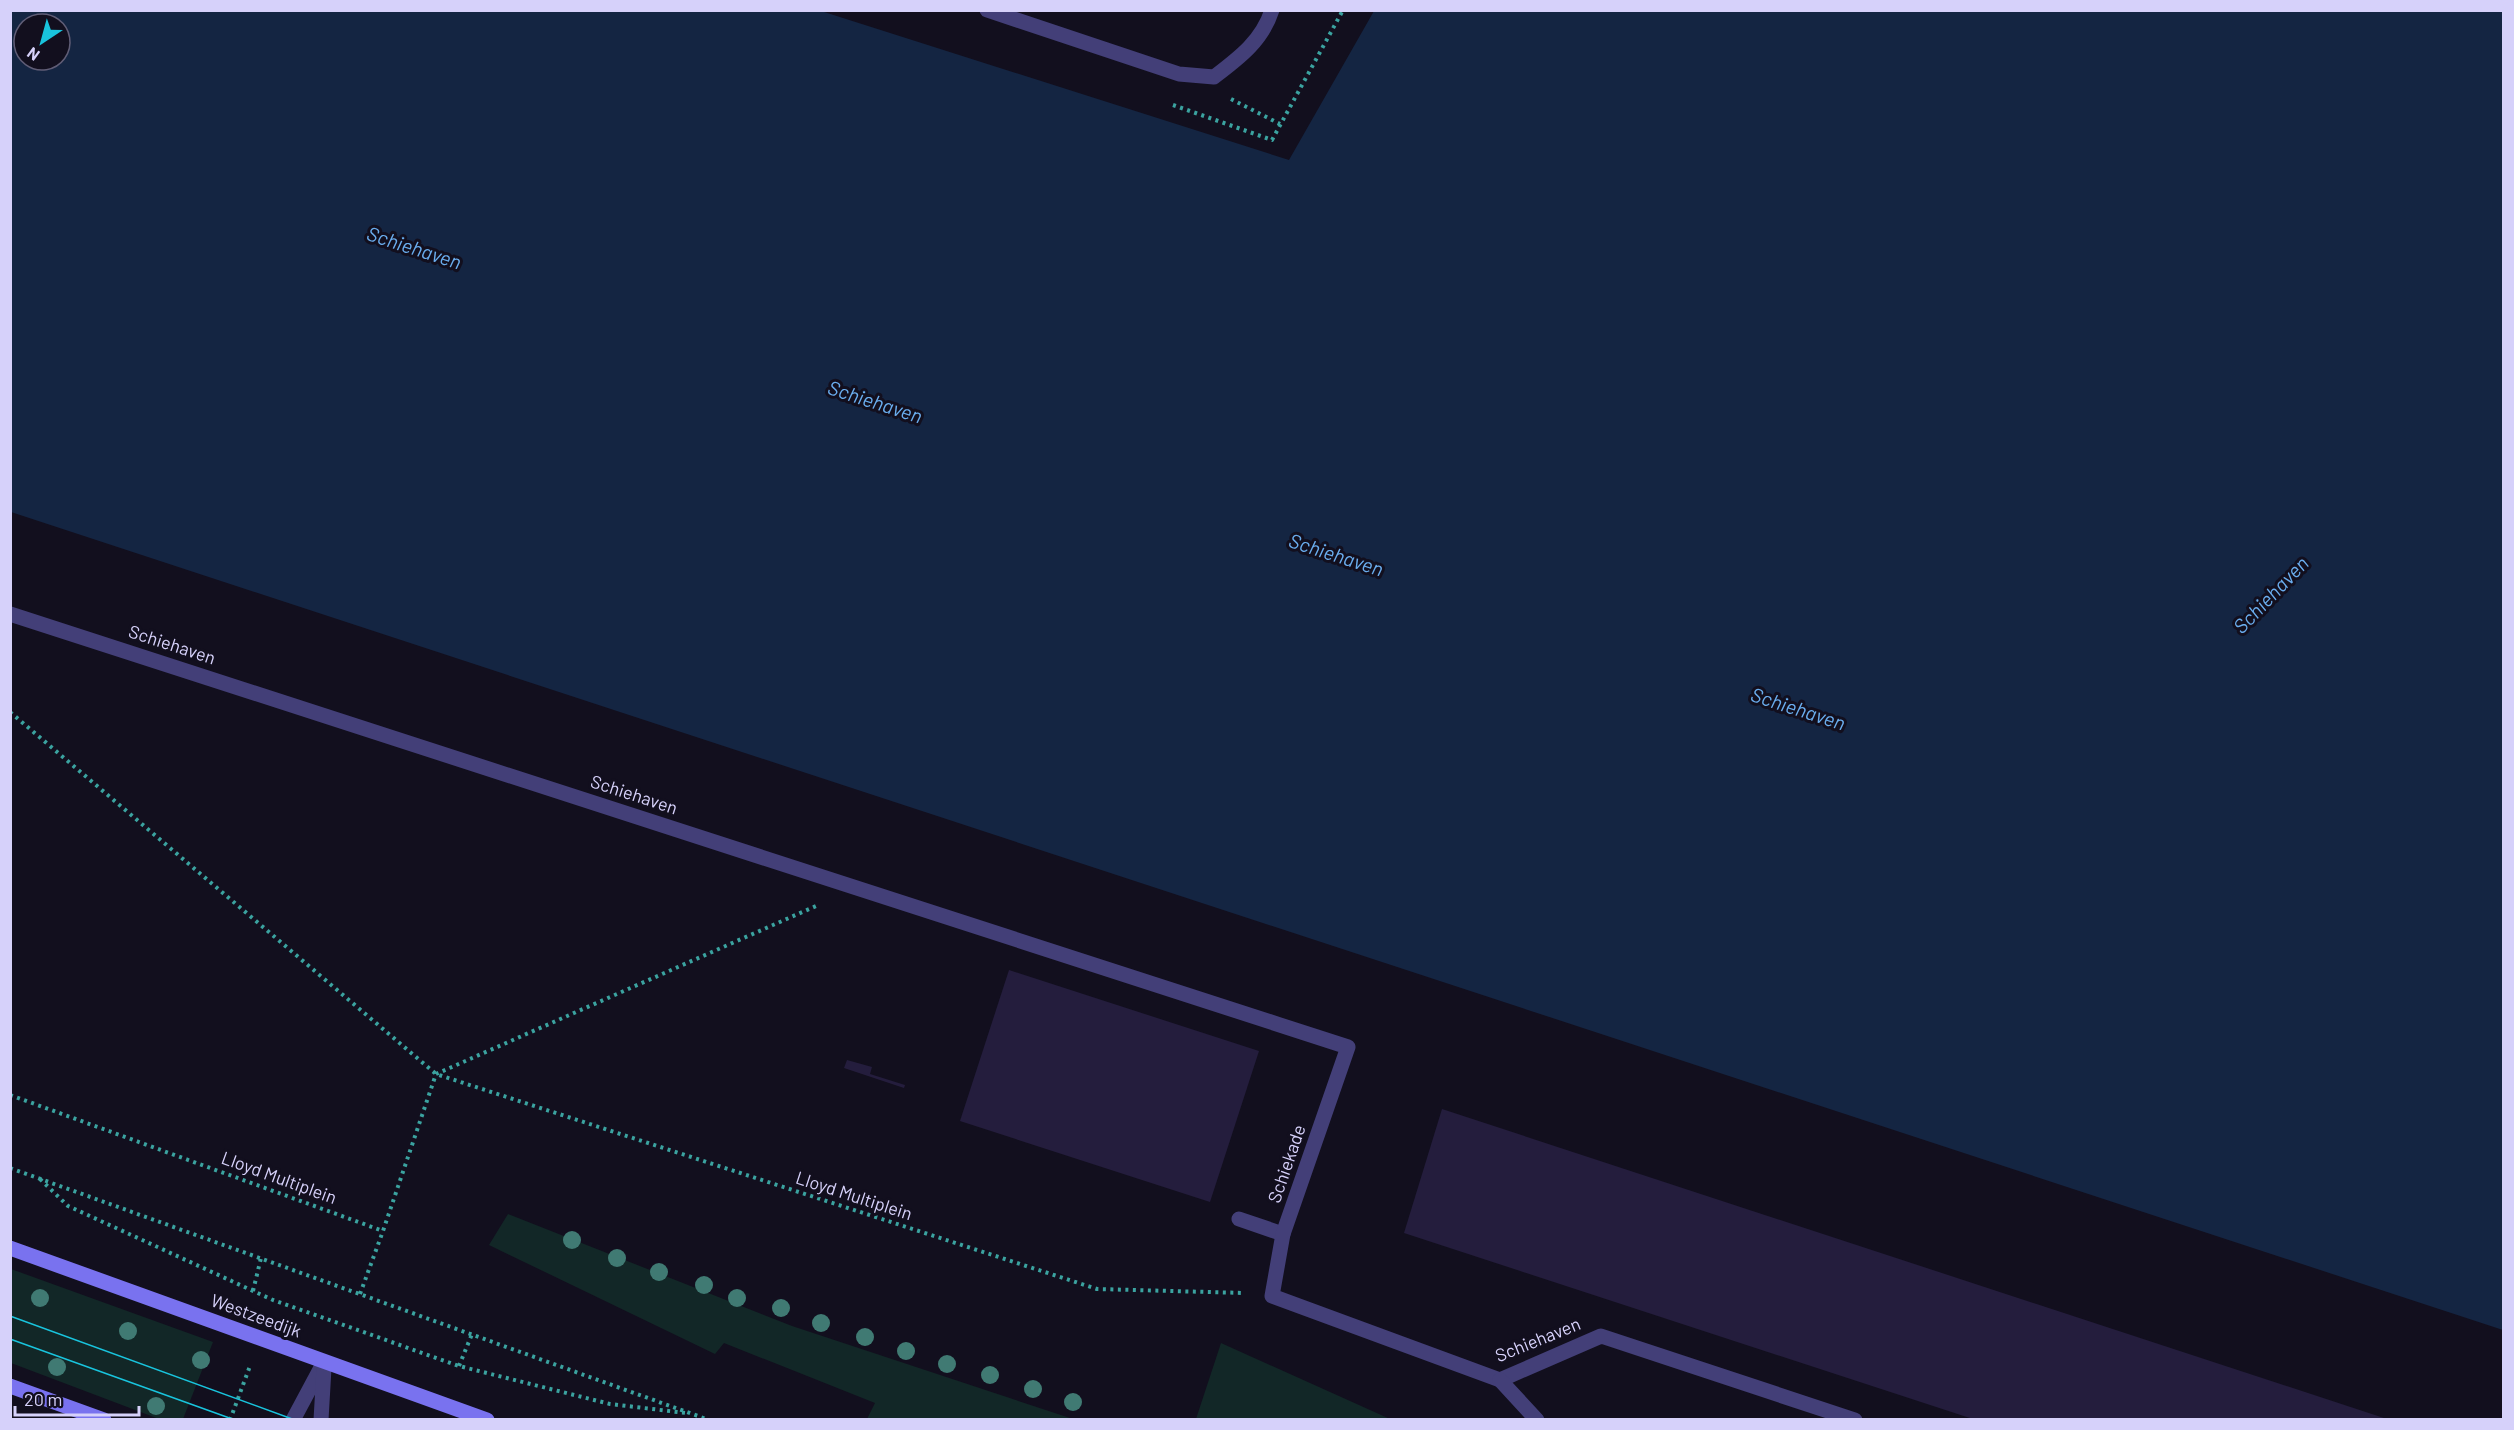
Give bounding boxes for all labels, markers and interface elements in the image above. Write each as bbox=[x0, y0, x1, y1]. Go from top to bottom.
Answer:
north arrow bbox=[12, 12, 72, 72]
text: N bbox=[23, 44, 43, 65]
water label: Schiehaven bbox=[364, 221, 465, 274]
water label: Schiehaven bbox=[825, 375, 926, 428]
water label: Schiehaven bbox=[1286, 528, 1387, 581]
water label: Schiehaven bbox=[2228, 551, 2313, 638]
street label: Schiehaven bbox=[126, 620, 219, 668]
water label: Schiehaven bbox=[1748, 682, 1849, 735]
street label: Schiehaven bbox=[588, 770, 681, 818]
street label: Schiekade bbox=[1262, 1122, 1310, 1206]
street label: Lloyd Multiplein bbox=[219, 1146, 340, 1208]
street label: Lloyd Multiplein bbox=[793, 1166, 915, 1224]
street label: Westzeedijk bbox=[208, 1289, 305, 1342]
street label: Schiehaven bbox=[1492, 1312, 1584, 1366]
scale bar bbox=[15, 1379, 140, 1417]
text: 20 m bbox=[24, 1388, 62, 1410]

